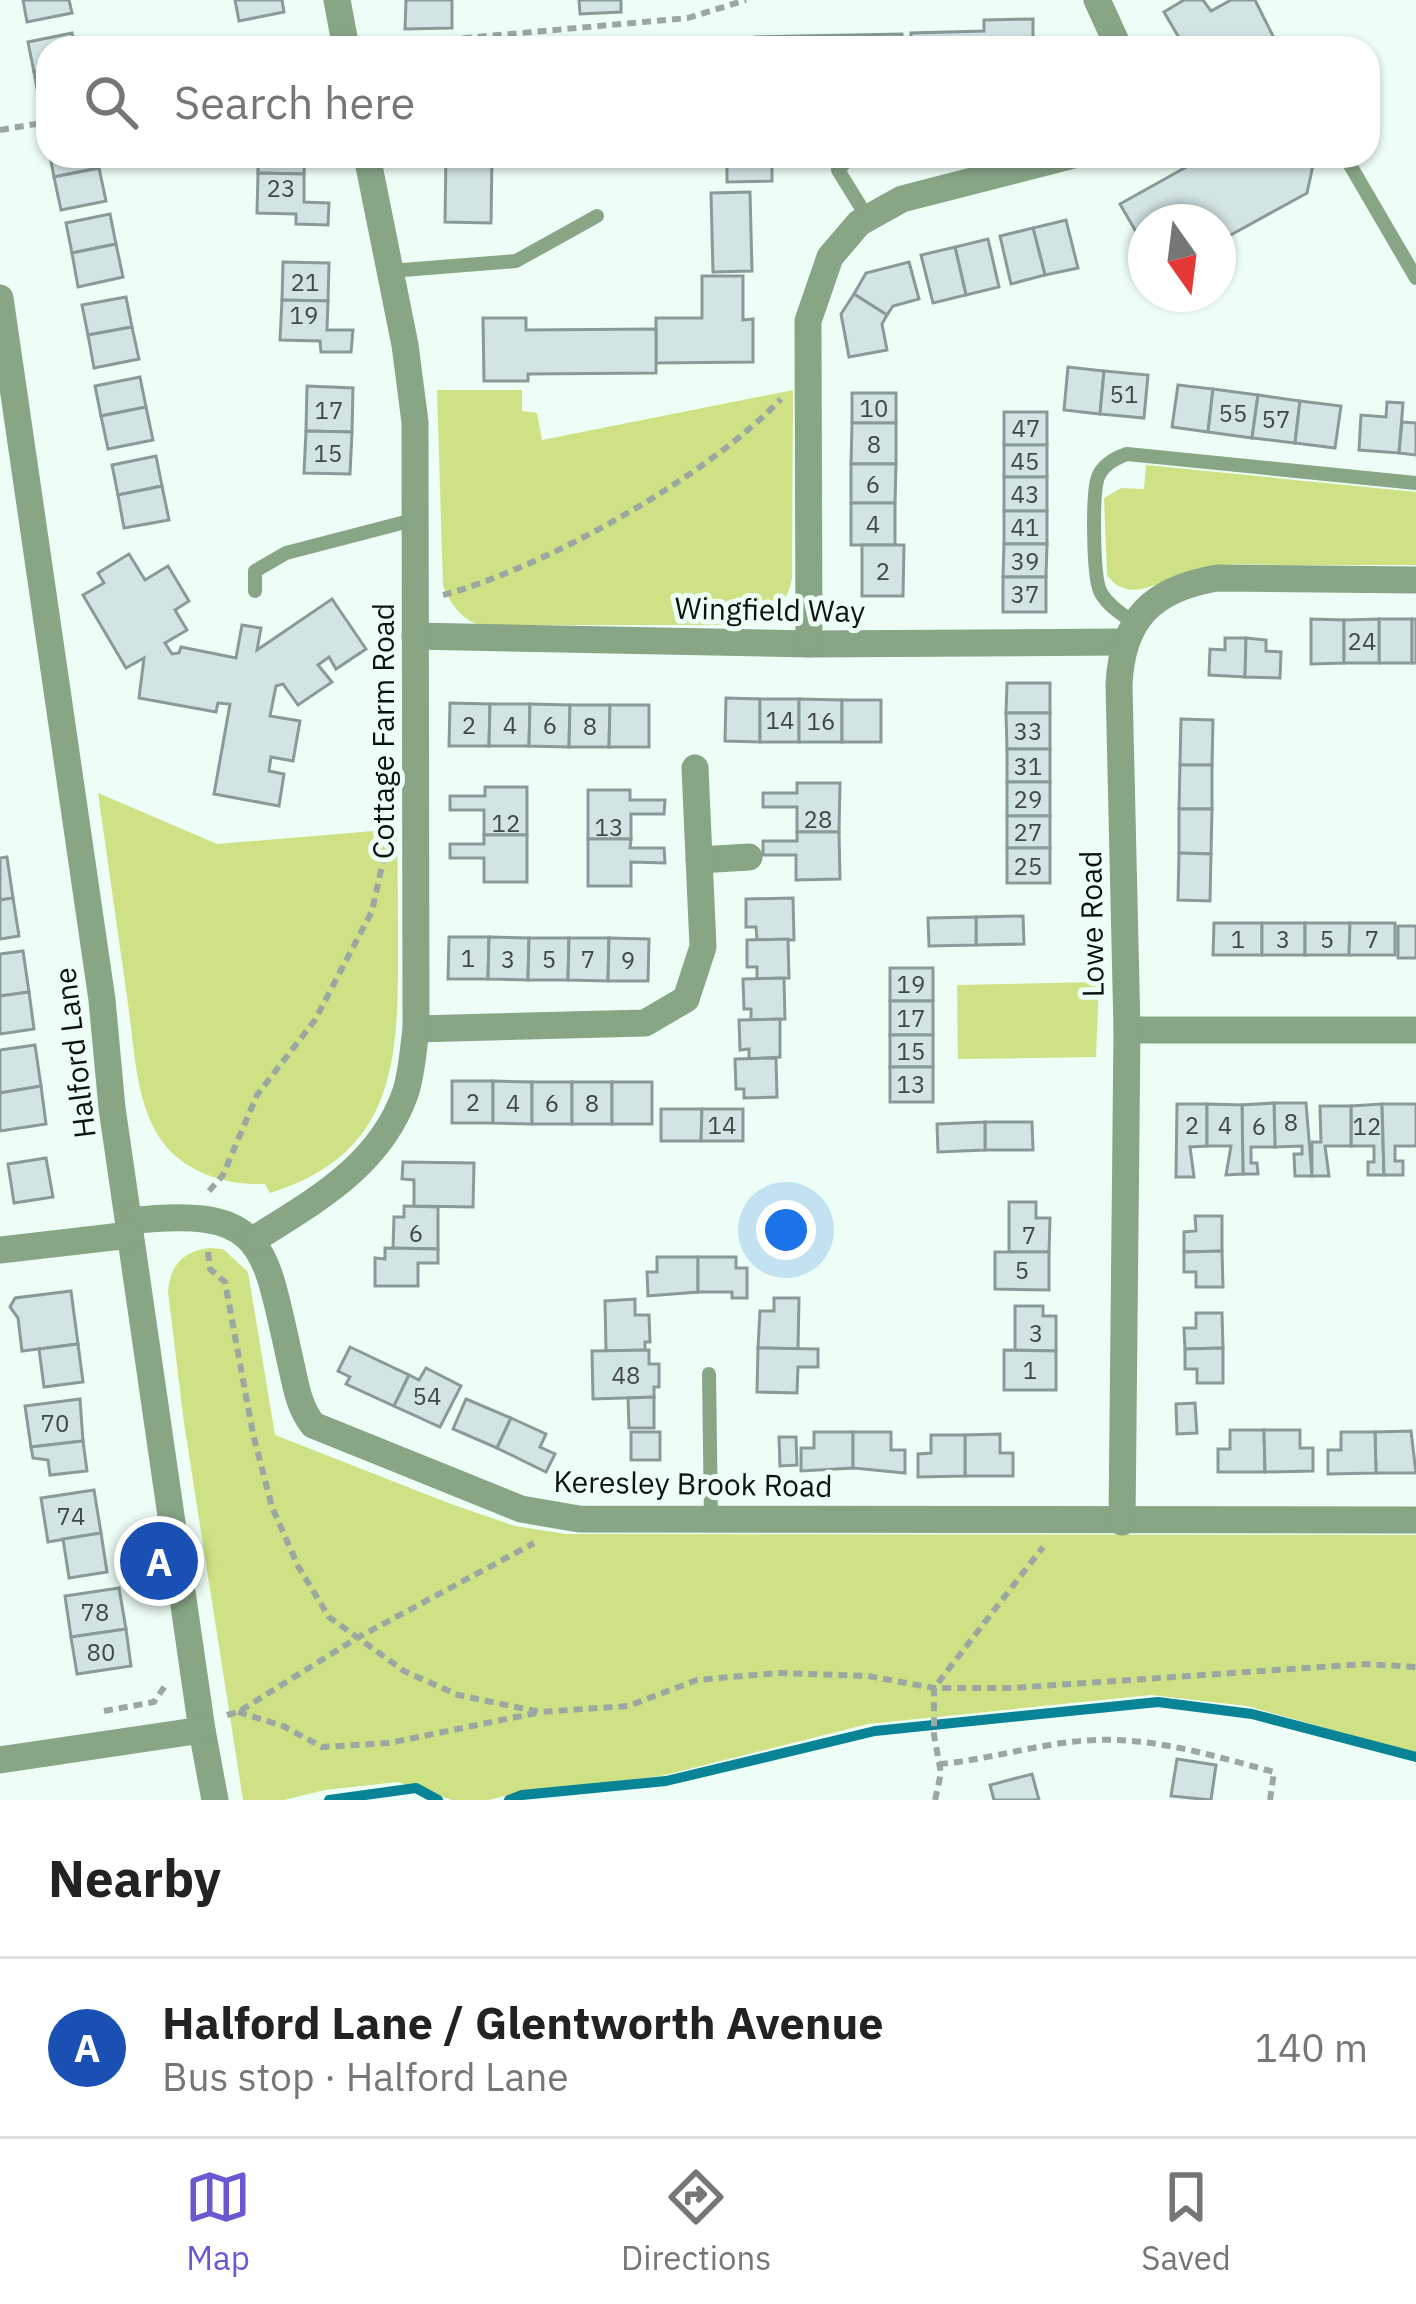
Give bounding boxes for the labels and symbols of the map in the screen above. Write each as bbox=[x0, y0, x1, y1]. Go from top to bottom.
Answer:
house number: 23 bbox=[267, 172, 295, 204]
north arrow bbox=[1128, 204, 1236, 312]
house number: 21 bbox=[291, 266, 319, 298]
house number: 19 bbox=[290, 299, 318, 331]
house number: 51 bbox=[1110, 378, 1138, 410]
house number: 10 bbox=[860, 392, 888, 424]
house number: 17 bbox=[315, 394, 343, 426]
house number: 55 bbox=[1219, 397, 1247, 429]
house number: 57 bbox=[1262, 403, 1290, 435]
house number: 47 bbox=[1012, 412, 1040, 444]
house number: 8 bbox=[867, 428, 881, 460]
house number: 15 bbox=[314, 437, 342, 469]
house number: 45 bbox=[1011, 445, 1039, 477]
house number: 6 bbox=[866, 468, 880, 500]
house number: 43 bbox=[1011, 478, 1039, 510]
house number: 4 bbox=[866, 508, 880, 540]
house number: 41 bbox=[1011, 511, 1039, 543]
house number: 39 bbox=[1011, 545, 1039, 577]
house number: 2 bbox=[876, 555, 890, 587]
house number: 37 bbox=[1011, 578, 1039, 610]
street label: Wingfield Way bbox=[674, 588, 866, 630]
street label: Cottage Farm Road bbox=[363, 603, 402, 859]
house number: 24 bbox=[1348, 625, 1376, 657]
house number: 14 bbox=[766, 704, 794, 736]
house number: 16 bbox=[807, 705, 835, 737]
house number: 2 bbox=[462, 709, 476, 741]
house number: 4 bbox=[503, 709, 517, 741]
house number: 6 bbox=[543, 709, 557, 741]
house number: 8 bbox=[583, 710, 597, 742]
house number: 33 bbox=[1014, 715, 1042, 747]
house number: 31 bbox=[1014, 750, 1042, 782]
house number: 29 bbox=[1014, 783, 1042, 815]
house number: 28 bbox=[804, 803, 832, 835]
house number: 12 bbox=[492, 807, 520, 839]
house number: 13 bbox=[595, 811, 623, 843]
house number: 27 bbox=[1014, 816, 1042, 848]
house number: 25 bbox=[1014, 850, 1042, 882]
street label: Lowe Road bbox=[1070, 850, 1112, 998]
house number: 1 bbox=[1231, 923, 1245, 955]
house number: 3 bbox=[1276, 923, 1290, 955]
house number: 5 bbox=[1320, 923, 1334, 955]
house number: 7 bbox=[1365, 923, 1379, 955]
house number: 1 bbox=[461, 942, 475, 974]
house number: 3 bbox=[501, 943, 515, 975]
house number: 5 bbox=[542, 943, 556, 975]
house number: 7 bbox=[581, 943, 595, 975]
house number: 9 bbox=[621, 944, 635, 976]
street label: Halford Lane bbox=[44, 965, 104, 1141]
house number: 19 bbox=[897, 968, 925, 1000]
house number: 17 bbox=[897, 1002, 925, 1034]
house number: 15 bbox=[897, 1035, 925, 1067]
house number: 13 bbox=[897, 1068, 925, 1100]
house number: 2 bbox=[466, 1086, 480, 1118]
house number: 4 bbox=[506, 1087, 520, 1119]
house number: 6 bbox=[545, 1087, 559, 1119]
house number: 8 bbox=[585, 1087, 599, 1119]
house number: 8 bbox=[1284, 1106, 1298, 1138]
house number: 14 bbox=[708, 1109, 736, 1141]
house number: 2 bbox=[1185, 1109, 1199, 1141]
house number: 4 bbox=[1218, 1109, 1232, 1141]
house number: 6 bbox=[1252, 1110, 1266, 1142]
house number: 12 bbox=[1353, 1110, 1381, 1142]
your location bbox=[756, 1200, 816, 1260]
house number: 6 bbox=[409, 1217, 423, 1249]
house number: 7 bbox=[1022, 1219, 1036, 1251]
house number: 5 bbox=[1015, 1254, 1029, 1286]
house number: 3 bbox=[1029, 1317, 1043, 1349]
house number: 1 bbox=[1023, 1354, 1037, 1386]
house number: 48 bbox=[612, 1359, 640, 1391]
house number: 54 bbox=[413, 1380, 441, 1412]
house number: 70 bbox=[41, 1407, 69, 1439]
street label: Keresley Brook Road bbox=[553, 1461, 833, 1505]
house number: 74 bbox=[57, 1500, 85, 1532]
pin: A bbox=[120, 1516, 198, 1606]
house number: 78 bbox=[81, 1596, 109, 1628]
house number: 80 bbox=[87, 1636, 115, 1668]

